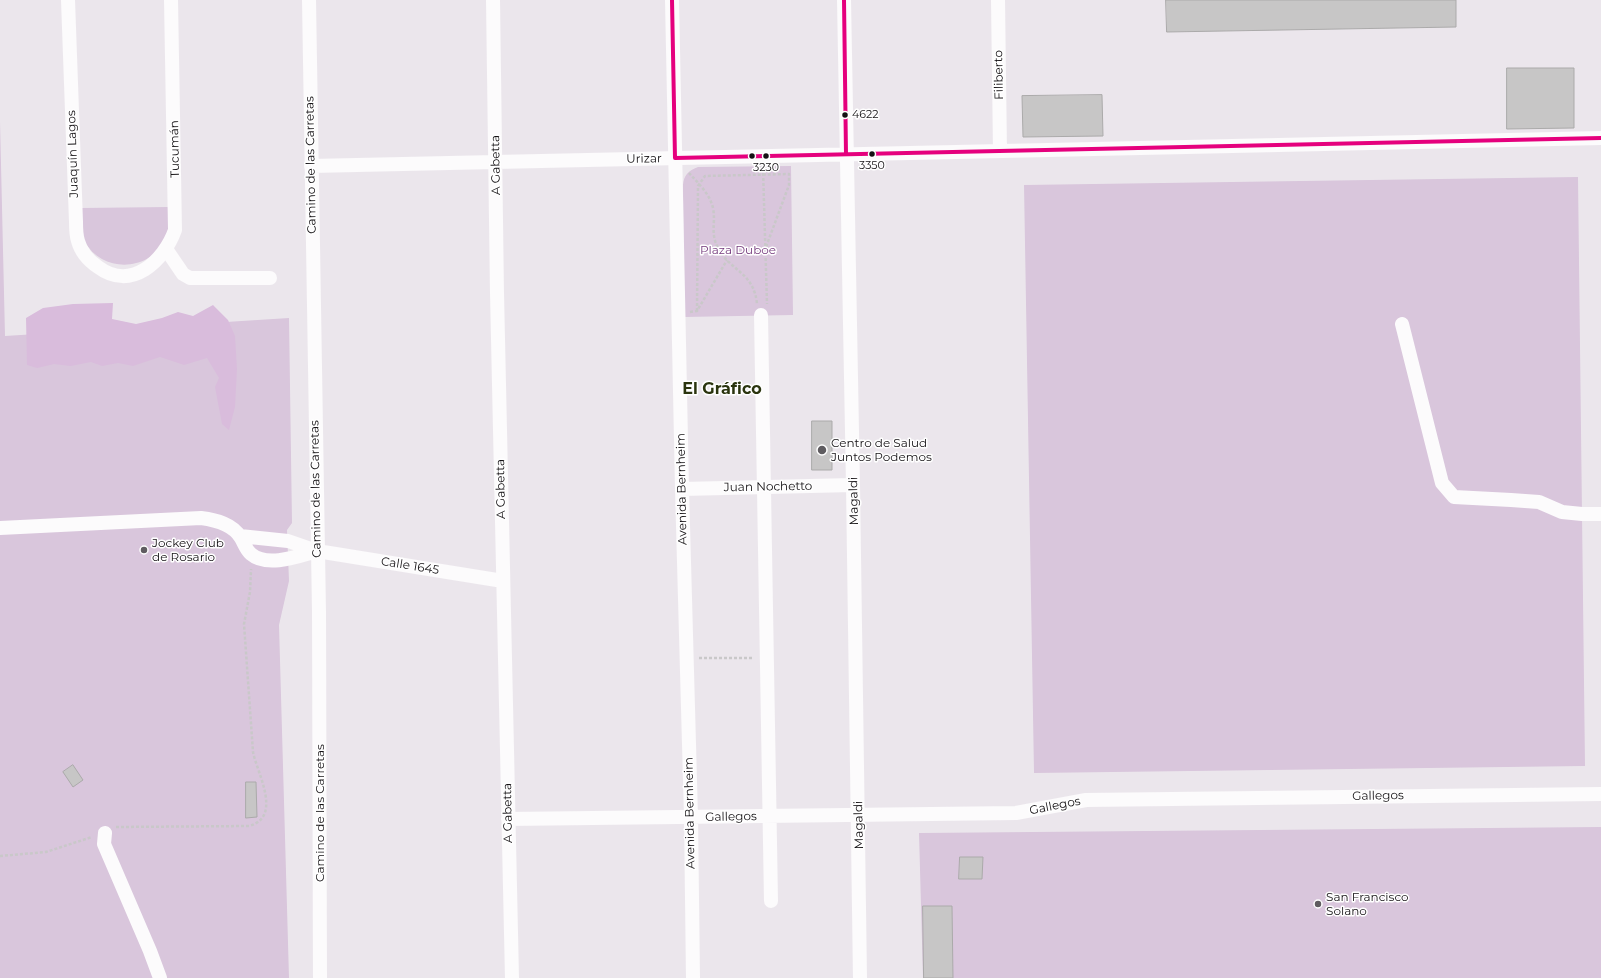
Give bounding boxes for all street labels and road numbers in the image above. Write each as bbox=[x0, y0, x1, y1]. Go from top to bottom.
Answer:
street label: Filiberto bbox=[991, 50, 1007, 100]
street label: Camino de las Carretas bbox=[303, 96, 319, 234]
street label: Juaquín Lagos bbox=[64, 110, 82, 198]
street label: Tucumán bbox=[167, 120, 183, 178]
street label: A Gabetta bbox=[488, 135, 504, 195]
street label: Urizar bbox=[626, 151, 662, 167]
street label: Camino de las Carretas bbox=[308, 420, 324, 558]
street label: Avenida Bernheim bbox=[674, 433, 690, 545]
street label: A Gabetta bbox=[493, 459, 509, 519]
street label: Magaldi bbox=[846, 477, 862, 525]
street label: Juan Nochetto bbox=[724, 479, 812, 495]
street label: Calle 1645 bbox=[380, 554, 440, 578]
street label: Camino de las Carretas bbox=[313, 744, 327, 882]
street label: Avenida Bernheim bbox=[682, 757, 698, 869]
street label: A Gabetta bbox=[500, 783, 516, 843]
street label: Gallegos bbox=[1352, 788, 1404, 804]
street label: Gallegos bbox=[1028, 794, 1082, 818]
street label: Magaldi bbox=[851, 801, 867, 849]
street label: Gallegos bbox=[705, 809, 757, 825]

